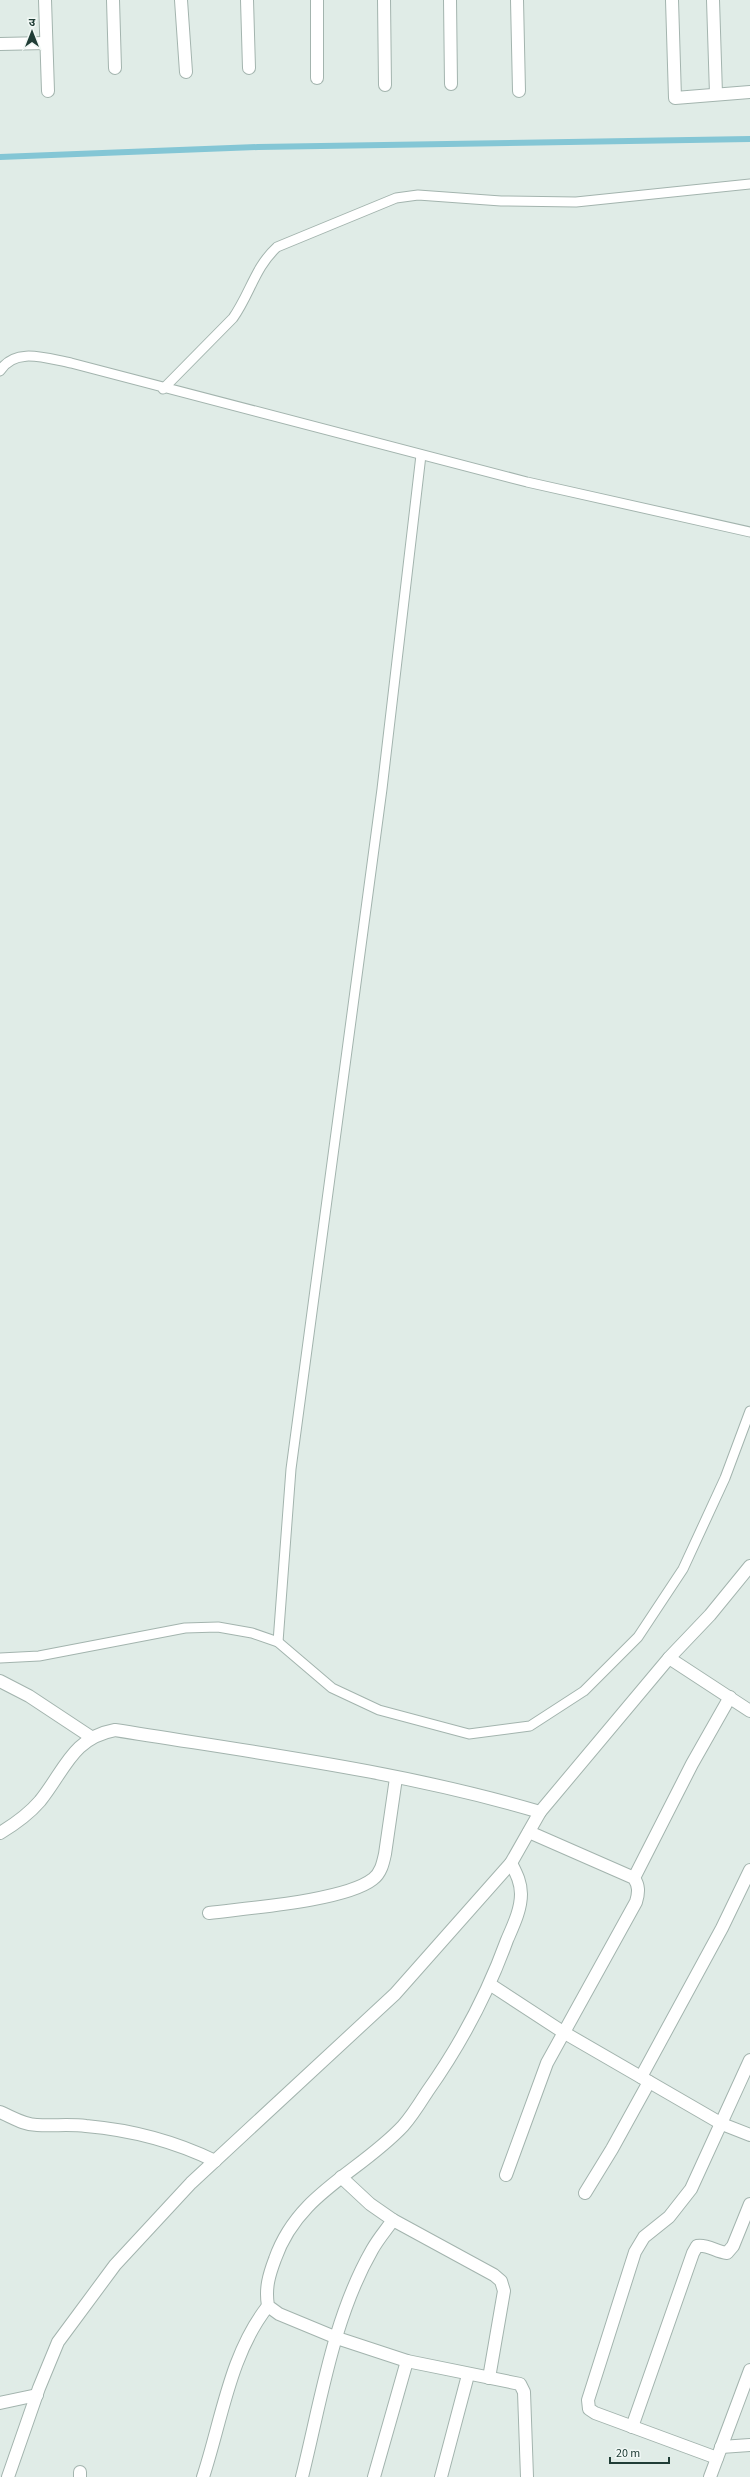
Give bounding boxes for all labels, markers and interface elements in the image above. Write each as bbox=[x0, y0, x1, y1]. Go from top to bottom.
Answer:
north arrow bbox=[12, 12, 52, 52]
text: उ bbox=[29, 15, 36, 30]
scale bar bbox=[610, 2439, 669, 2465]
text: 20 m bbox=[616, 2445, 640, 2462]

